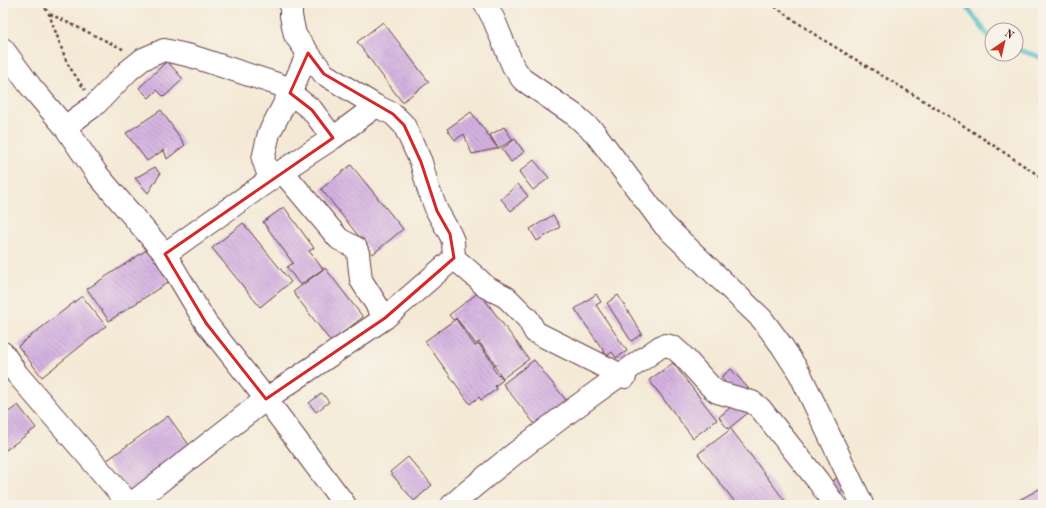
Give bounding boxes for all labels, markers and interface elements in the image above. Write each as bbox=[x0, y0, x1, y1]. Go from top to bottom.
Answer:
north arrow bbox=[984, 22, 1024, 62]
text: N bbox=[1002, 28, 1016, 42]

